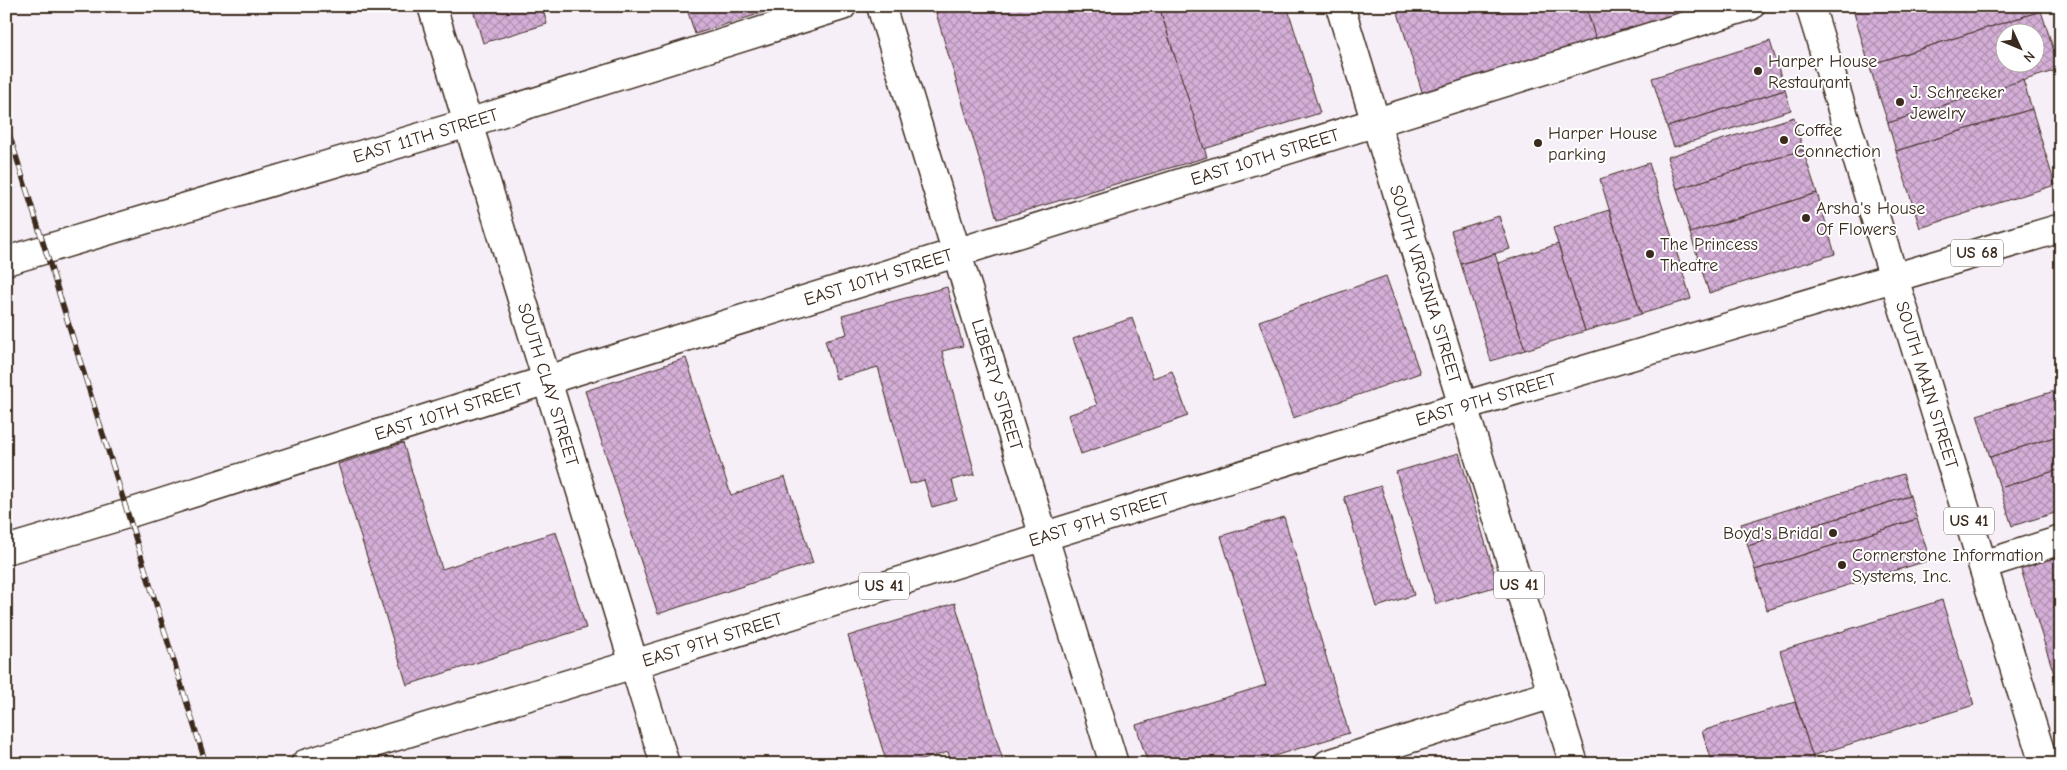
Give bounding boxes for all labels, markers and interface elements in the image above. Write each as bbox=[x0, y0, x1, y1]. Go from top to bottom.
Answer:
north arrow bbox=[1994, 22, 2044, 72]
text: N bbox=[2020, 47, 2038, 66]
place label: Harper House Restaurant bbox=[1768, 51, 1877, 93]
marker: Harper House Restaurant bbox=[1752, 65, 1764, 77]
place label: J. Schrecker Jewelry bbox=[1910, 82, 2005, 124]
marker: J. Schrecker Jewelry bbox=[1894, 96, 1906, 108]
street label: EAST 11TH STREET bbox=[351, 104, 501, 167]
place label: Coffee Connection bbox=[1794, 120, 1881, 162]
place label: Harper House parking bbox=[1548, 123, 1657, 165]
street label: EAST 10TH STREET bbox=[1188, 124, 1342, 190]
marker: Coffee Connection bbox=[1778, 134, 1790, 146]
marker: Harper House parking bbox=[1532, 137, 1544, 149]
street label: SOUTH VIRGINIA STREET bbox=[1385, 182, 1466, 386]
place label: Arsha's House Of Flowers bbox=[1816, 198, 1925, 240]
marker: Arsha's House Of Flowers bbox=[1800, 212, 1812, 224]
place label: The Princess Theatre bbox=[1660, 234, 1758, 276]
road number: US 68 bbox=[1951, 240, 2003, 266]
street label: EAST 10TH STREET bbox=[801, 244, 956, 310]
marker: The Princess Theatre bbox=[1644, 248, 1656, 260]
street label: SOUTH MAIN STREET bbox=[1891, 299, 1963, 472]
street label: SOUTH CLAY STREET bbox=[513, 300, 583, 469]
street label: LIBERTY STREET bbox=[967, 316, 1027, 453]
street label: EAST 9TH STREET bbox=[1413, 368, 1559, 431]
street label: EAST 10TH STREET bbox=[372, 378, 526, 445]
street label: EAST 9TH STREET bbox=[1026, 487, 1172, 551]
road number: US 41 bbox=[1944, 508, 1994, 534]
place label: Boyd's Bridal bbox=[1723, 523, 1823, 544]
marker: Boyd's Bridal bbox=[1827, 527, 1839, 539]
place label: Cornerstone Information Systems, Inc. bbox=[1852, 545, 2044, 587]
marker: Cornerstone Information Systems, Inc. bbox=[1836, 559, 1848, 571]
road number: US 41 bbox=[859, 572, 909, 600]
road number: US 41 bbox=[1494, 572, 1544, 598]
street label: EAST 9TH STREET bbox=[640, 608, 786, 671]

